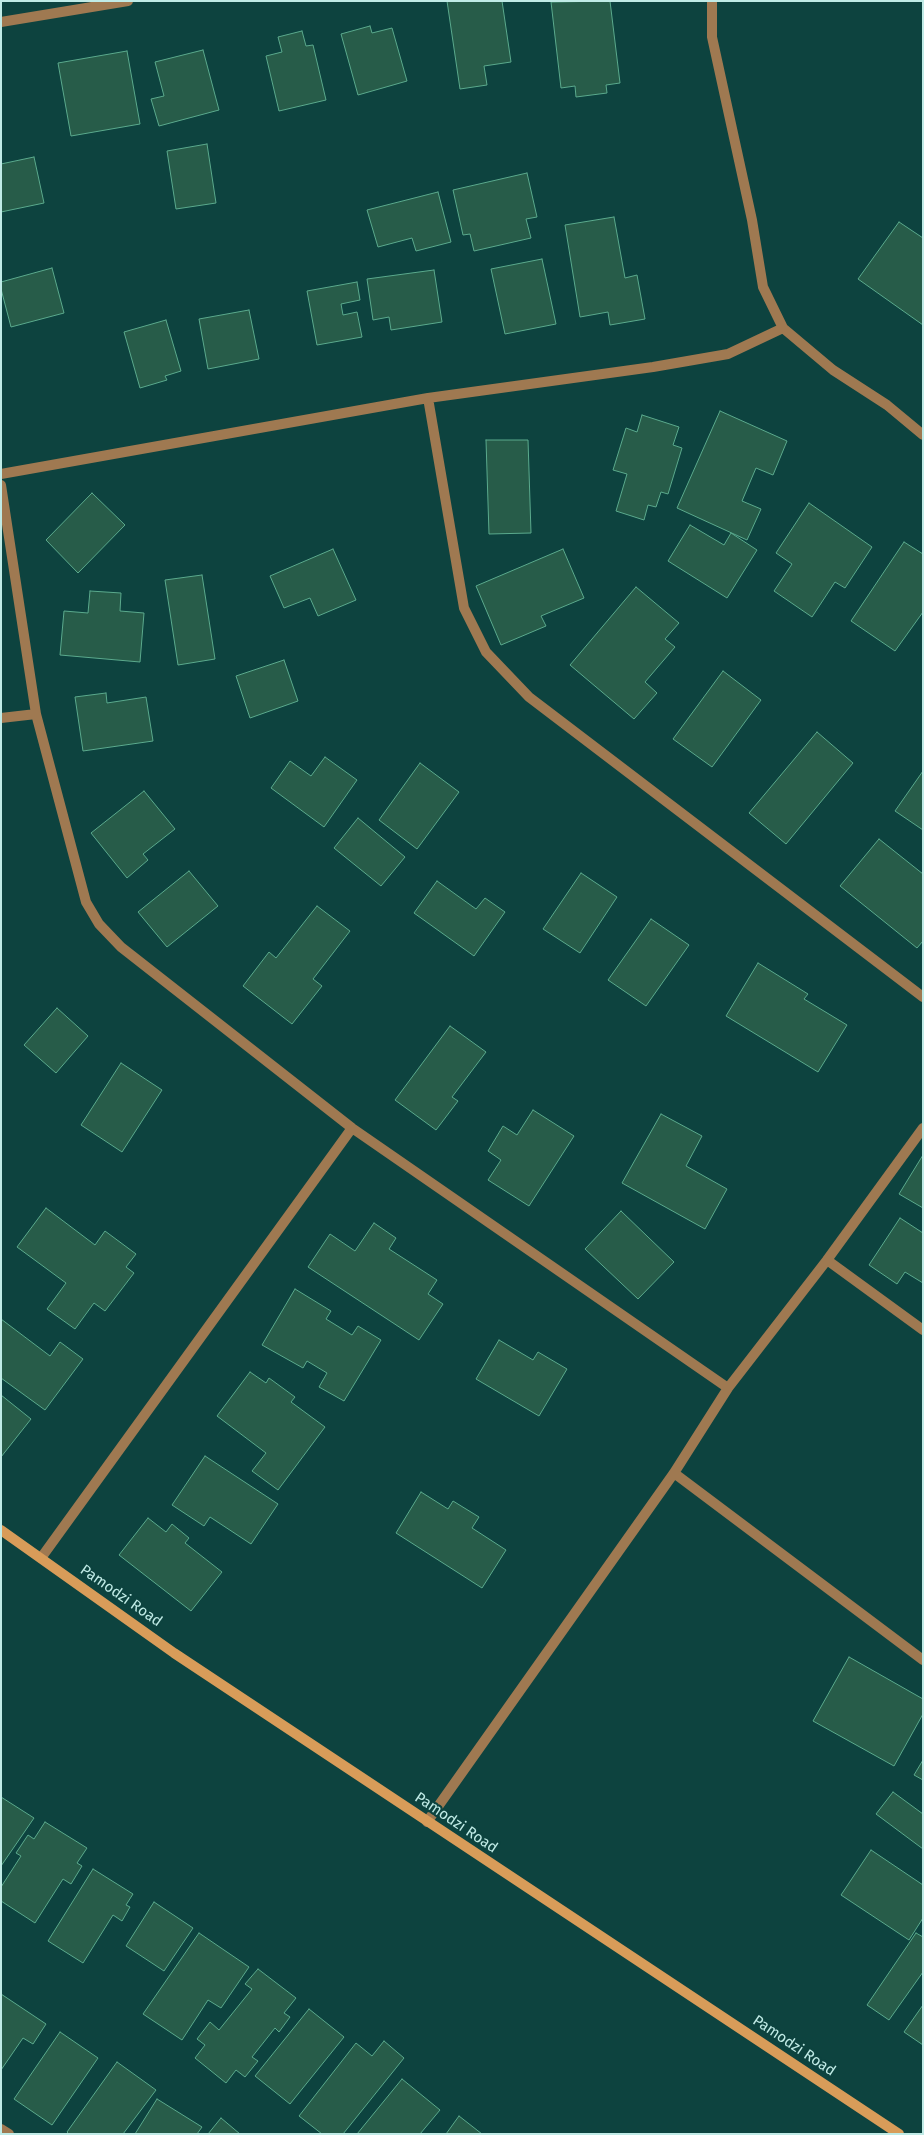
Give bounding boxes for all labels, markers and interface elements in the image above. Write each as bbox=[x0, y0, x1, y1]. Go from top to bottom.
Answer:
street label: Pamodzi Road bbox=[77, 1561, 165, 1631]
street label: Pamodzi Road bbox=[411, 1789, 501, 1857]
street label: Pamodzi Road bbox=[749, 2012, 839, 2080]

